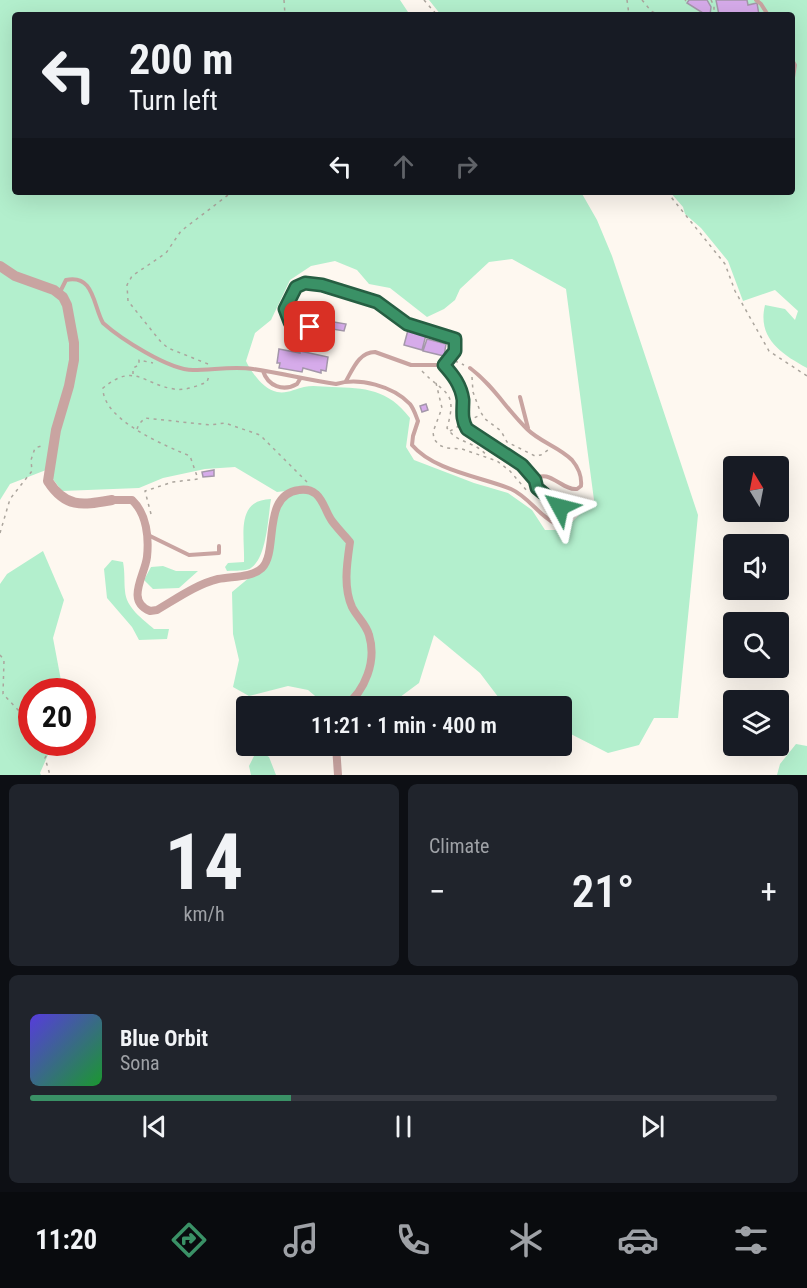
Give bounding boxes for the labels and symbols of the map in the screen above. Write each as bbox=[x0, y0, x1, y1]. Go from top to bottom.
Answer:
pin bbox=[284, 301, 335, 352]
north arrow bbox=[723, 456, 789, 522]
position arrow bbox=[528, 475, 592, 539]
speed limit sign: 20 bbox=[18, 678, 96, 756]

